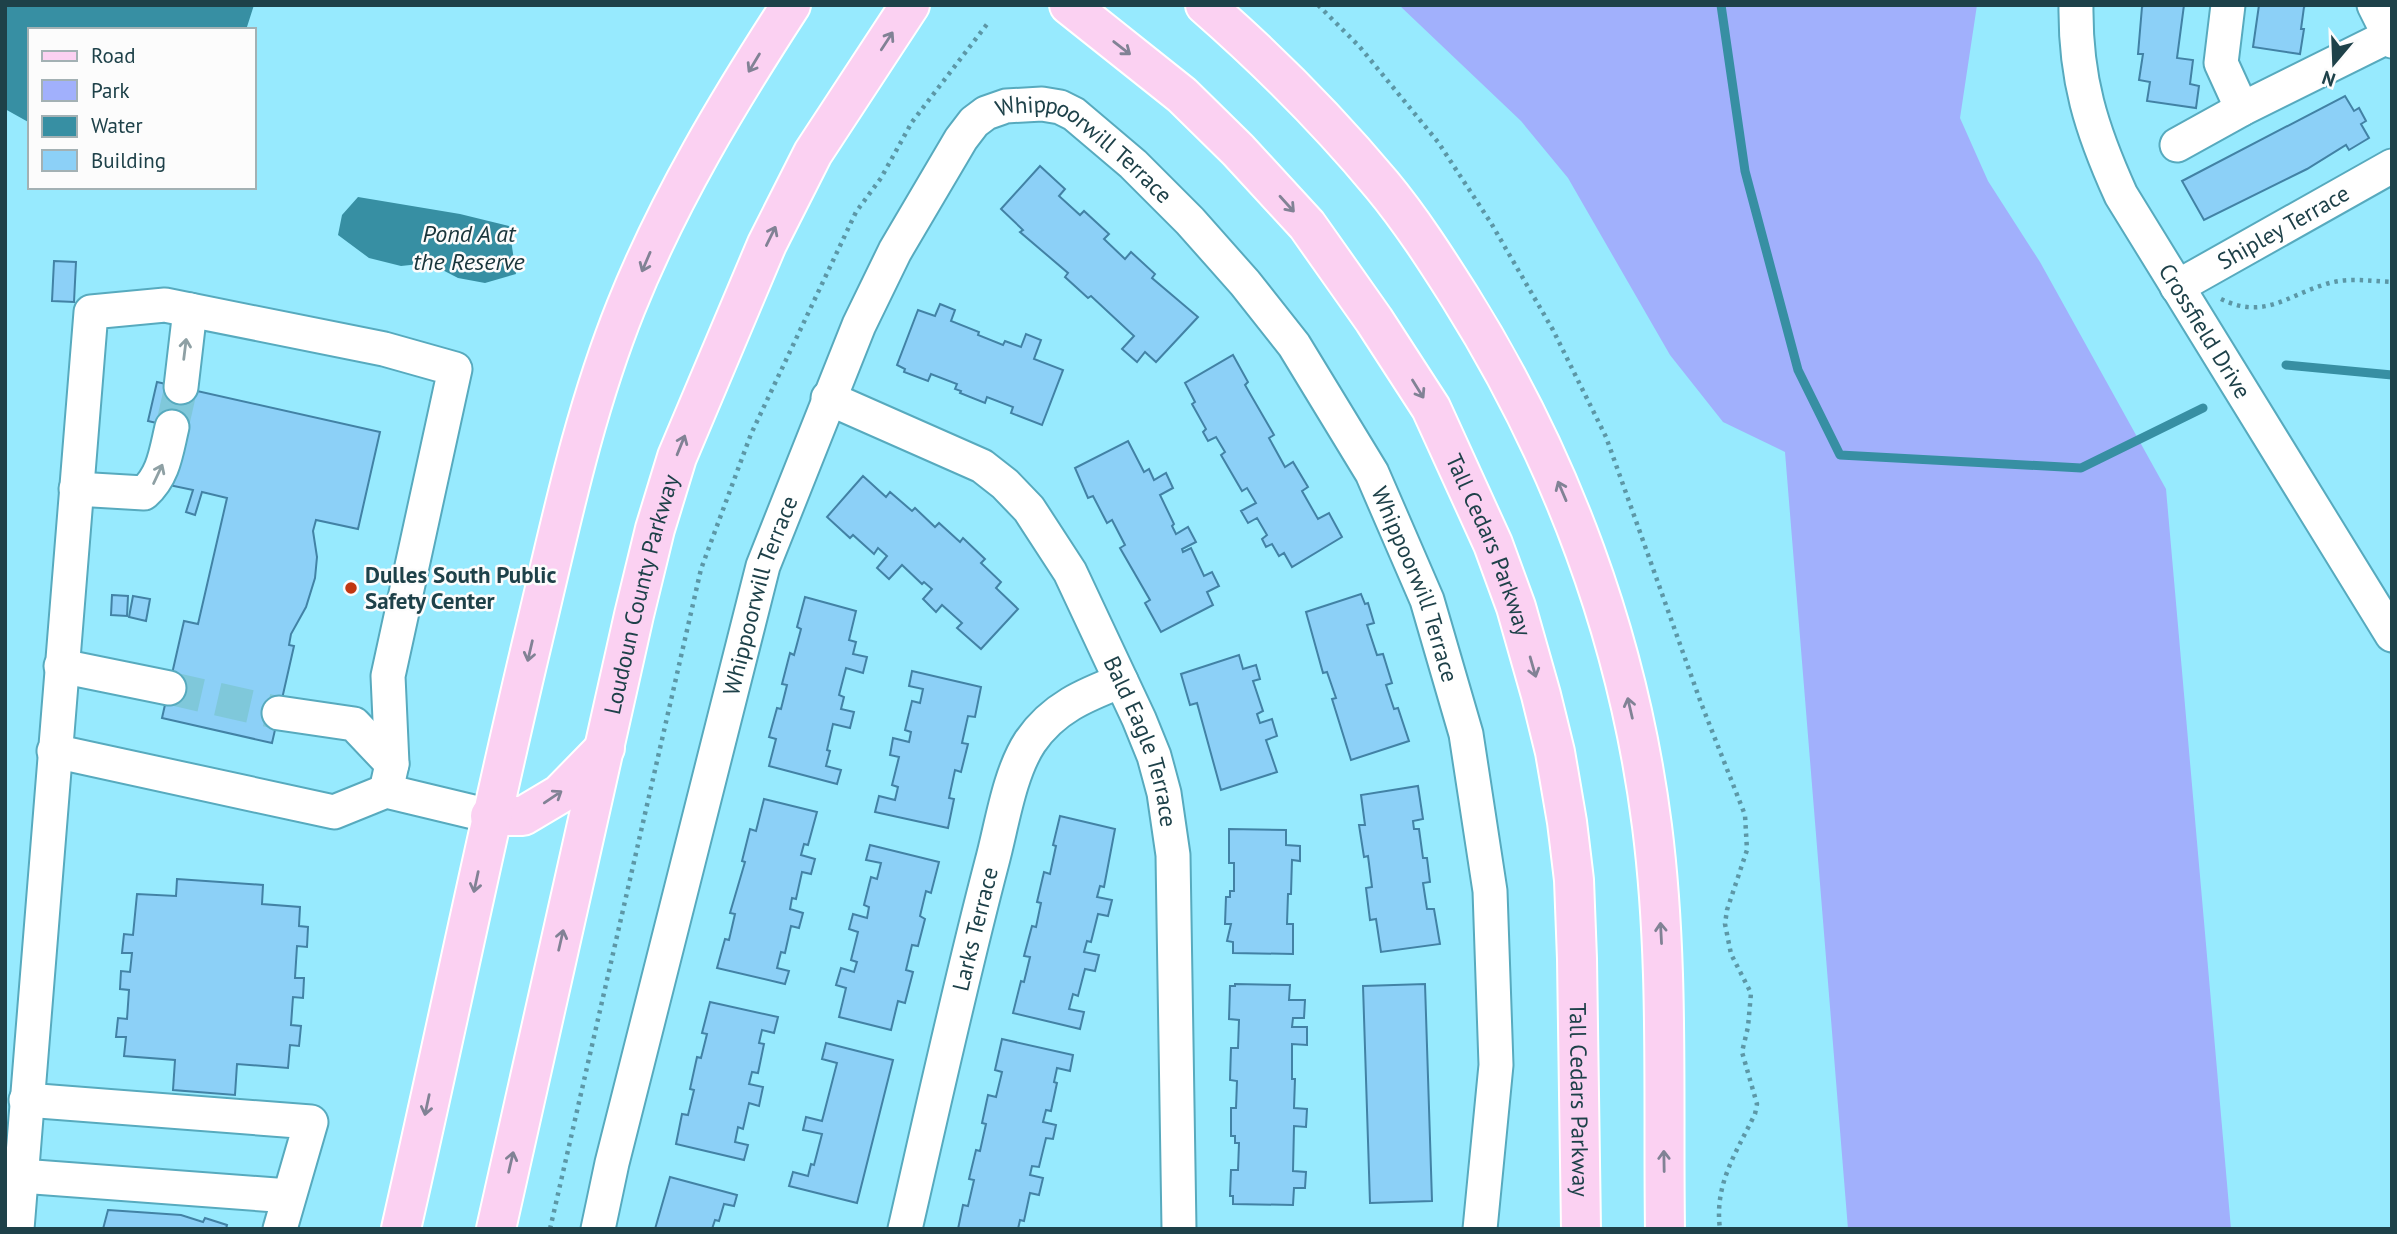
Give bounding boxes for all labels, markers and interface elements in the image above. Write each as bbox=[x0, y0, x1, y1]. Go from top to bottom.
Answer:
legend bbox=[28, 28, 256, 189]
north arrow bbox=[2299, 28, 2369, 98]
one-way arrow bbox=[880, 31, 894, 51]
one-way arrow bbox=[1113, 40, 1131, 55]
text: Road bbox=[91, 42, 135, 69]
one-way arrow bbox=[747, 52, 761, 72]
text: N bbox=[2319, 66, 2338, 92]
text: Park bbox=[91, 77, 130, 104]
street label: Whippoorwill Terrace bbox=[991, 89, 1179, 209]
text: Water bbox=[91, 112, 143, 139]
text: Building bbox=[91, 147, 166, 174]
street label: Shipley Terrace bbox=[2212, 178, 2354, 275]
one-way arrow bbox=[1279, 195, 1296, 212]
water label: Pond A at the Reserve bbox=[413, 218, 525, 277]
one-way arrow bbox=[764, 226, 778, 247]
one-way arrow bbox=[639, 251, 652, 273]
street label: Crossfield Drive bbox=[2153, 258, 2258, 404]
one-way arrow bbox=[179, 338, 192, 360]
one-way arrow bbox=[1412, 379, 1426, 399]
one-way arrow bbox=[676, 435, 689, 456]
street label: Tall Cedars Parkway bbox=[1440, 449, 1539, 640]
one-way arrow bbox=[152, 464, 165, 485]
street label: Loudoun County Parkway bbox=[597, 471, 685, 717]
one-way arrow bbox=[1555, 481, 1568, 503]
street label: Whippoorwill Terrace bbox=[1366, 482, 1465, 686]
street label: Whippoorwill Terrace bbox=[716, 491, 804, 698]
place label: Dulles South Public Safety Center bbox=[365, 560, 556, 615]
marker: Dulles South Public Safety Center bbox=[343, 580, 359, 596]
one-way arrow bbox=[523, 639, 536, 662]
street label: Bald Eagle Terrace bbox=[1097, 651, 1184, 829]
one-way arrow bbox=[1527, 655, 1540, 677]
one-way arrow bbox=[1623, 697, 1636, 720]
one-way arrow bbox=[543, 790, 562, 805]
street label: Larks Terrace bbox=[945, 864, 1004, 994]
one-way arrow bbox=[468, 870, 482, 893]
one-way arrow bbox=[1654, 922, 1667, 945]
one-way arrow bbox=[555, 929, 569, 952]
street label: Tall Cedars Parkway bbox=[1564, 1002, 1596, 1197]
one-way arrow bbox=[420, 1093, 434, 1116]
one-way arrow bbox=[1657, 1149, 1671, 1172]
one-way arrow bbox=[505, 1151, 518, 1174]

